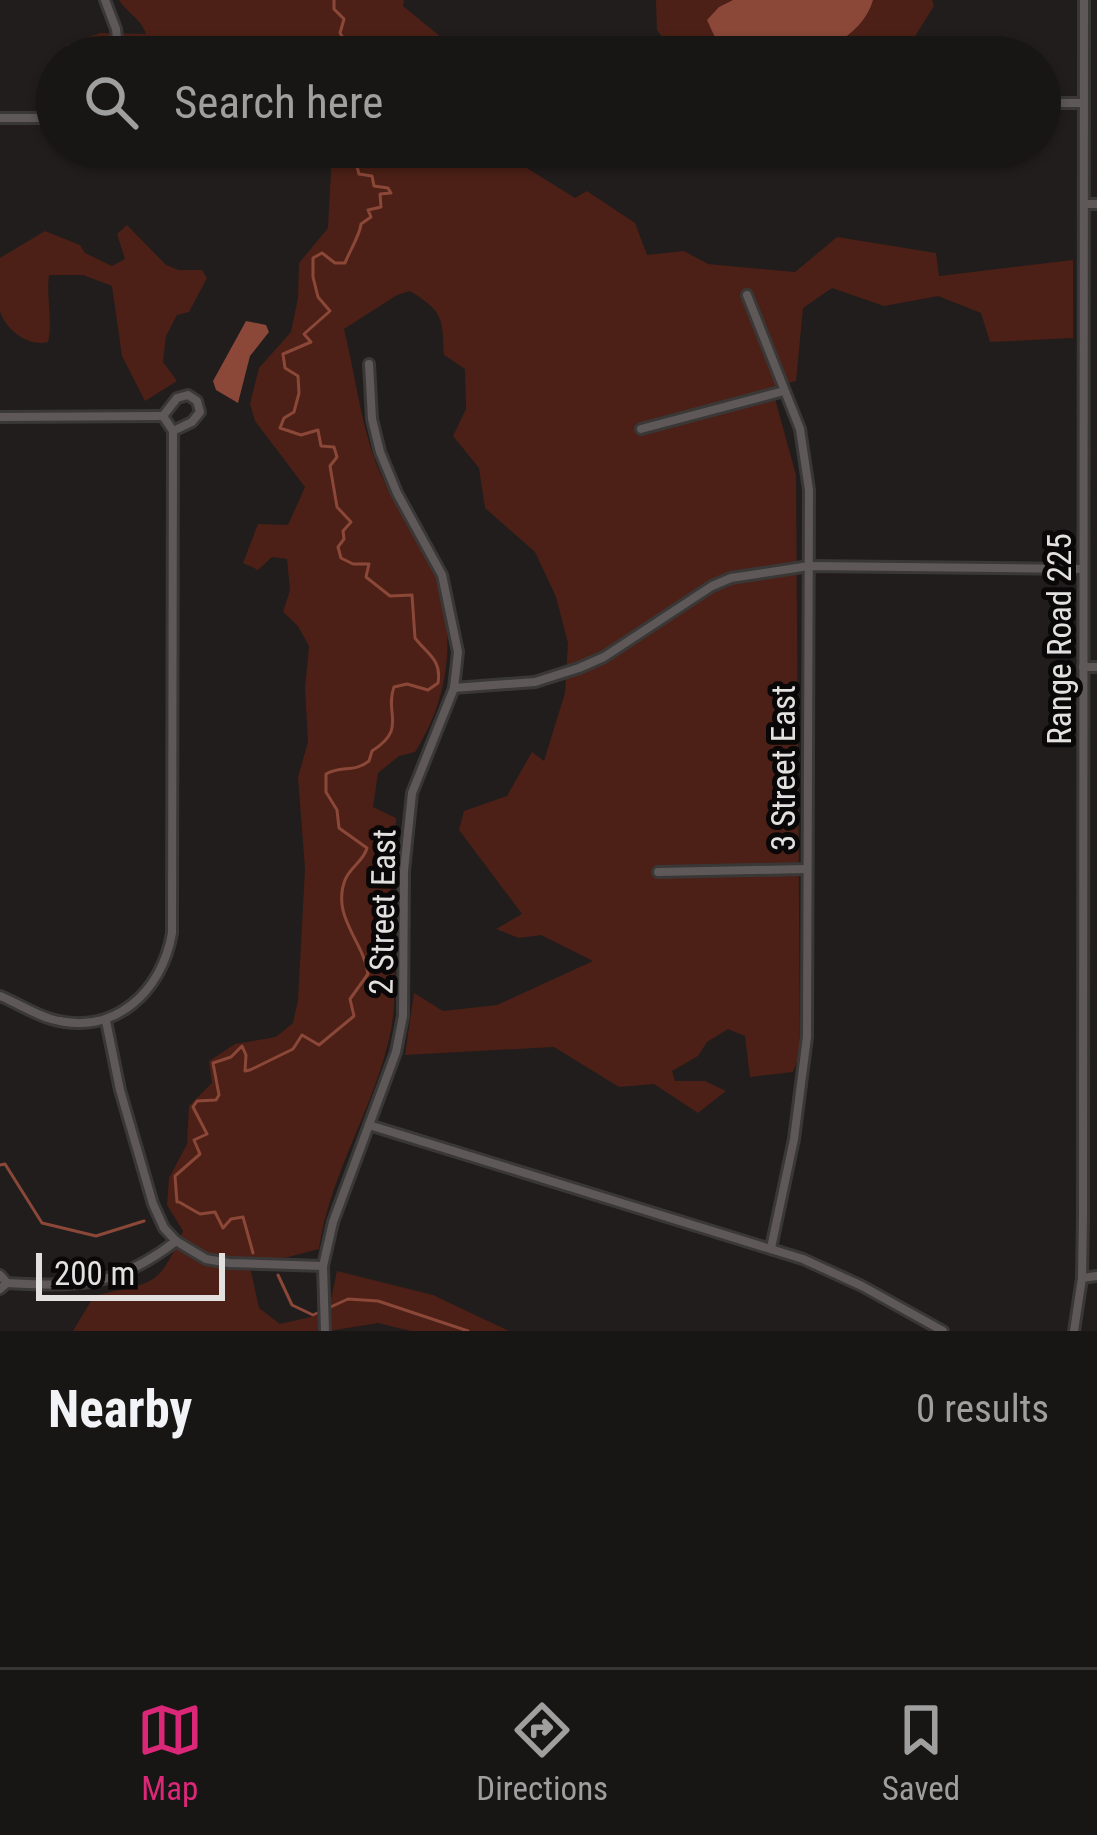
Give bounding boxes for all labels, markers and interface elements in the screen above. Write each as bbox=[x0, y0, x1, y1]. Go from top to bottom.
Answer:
search box bbox=[36, 36, 1061, 168]
icon: search bbox=[78, 69, 144, 135]
text: Search here bbox=[174, 76, 383, 129]
street label: Range Road 225 bbox=[1040, 533, 1079, 745]
street label: 3 Street East bbox=[764, 685, 803, 851]
street label: 2 Street East bbox=[362, 829, 403, 995]
scale bar bbox=[36, 1247, 225, 1300]
text: 200 m bbox=[54, 1254, 135, 1293]
text: Nearby bbox=[48, 1380, 192, 1439]
text: 0 results bbox=[916, 1386, 1049, 1432]
tab: Map bbox=[137, 1697, 203, 1808]
tab: Directions bbox=[476, 1697, 608, 1808]
tab: Saved bbox=[882, 1697, 960, 1808]

